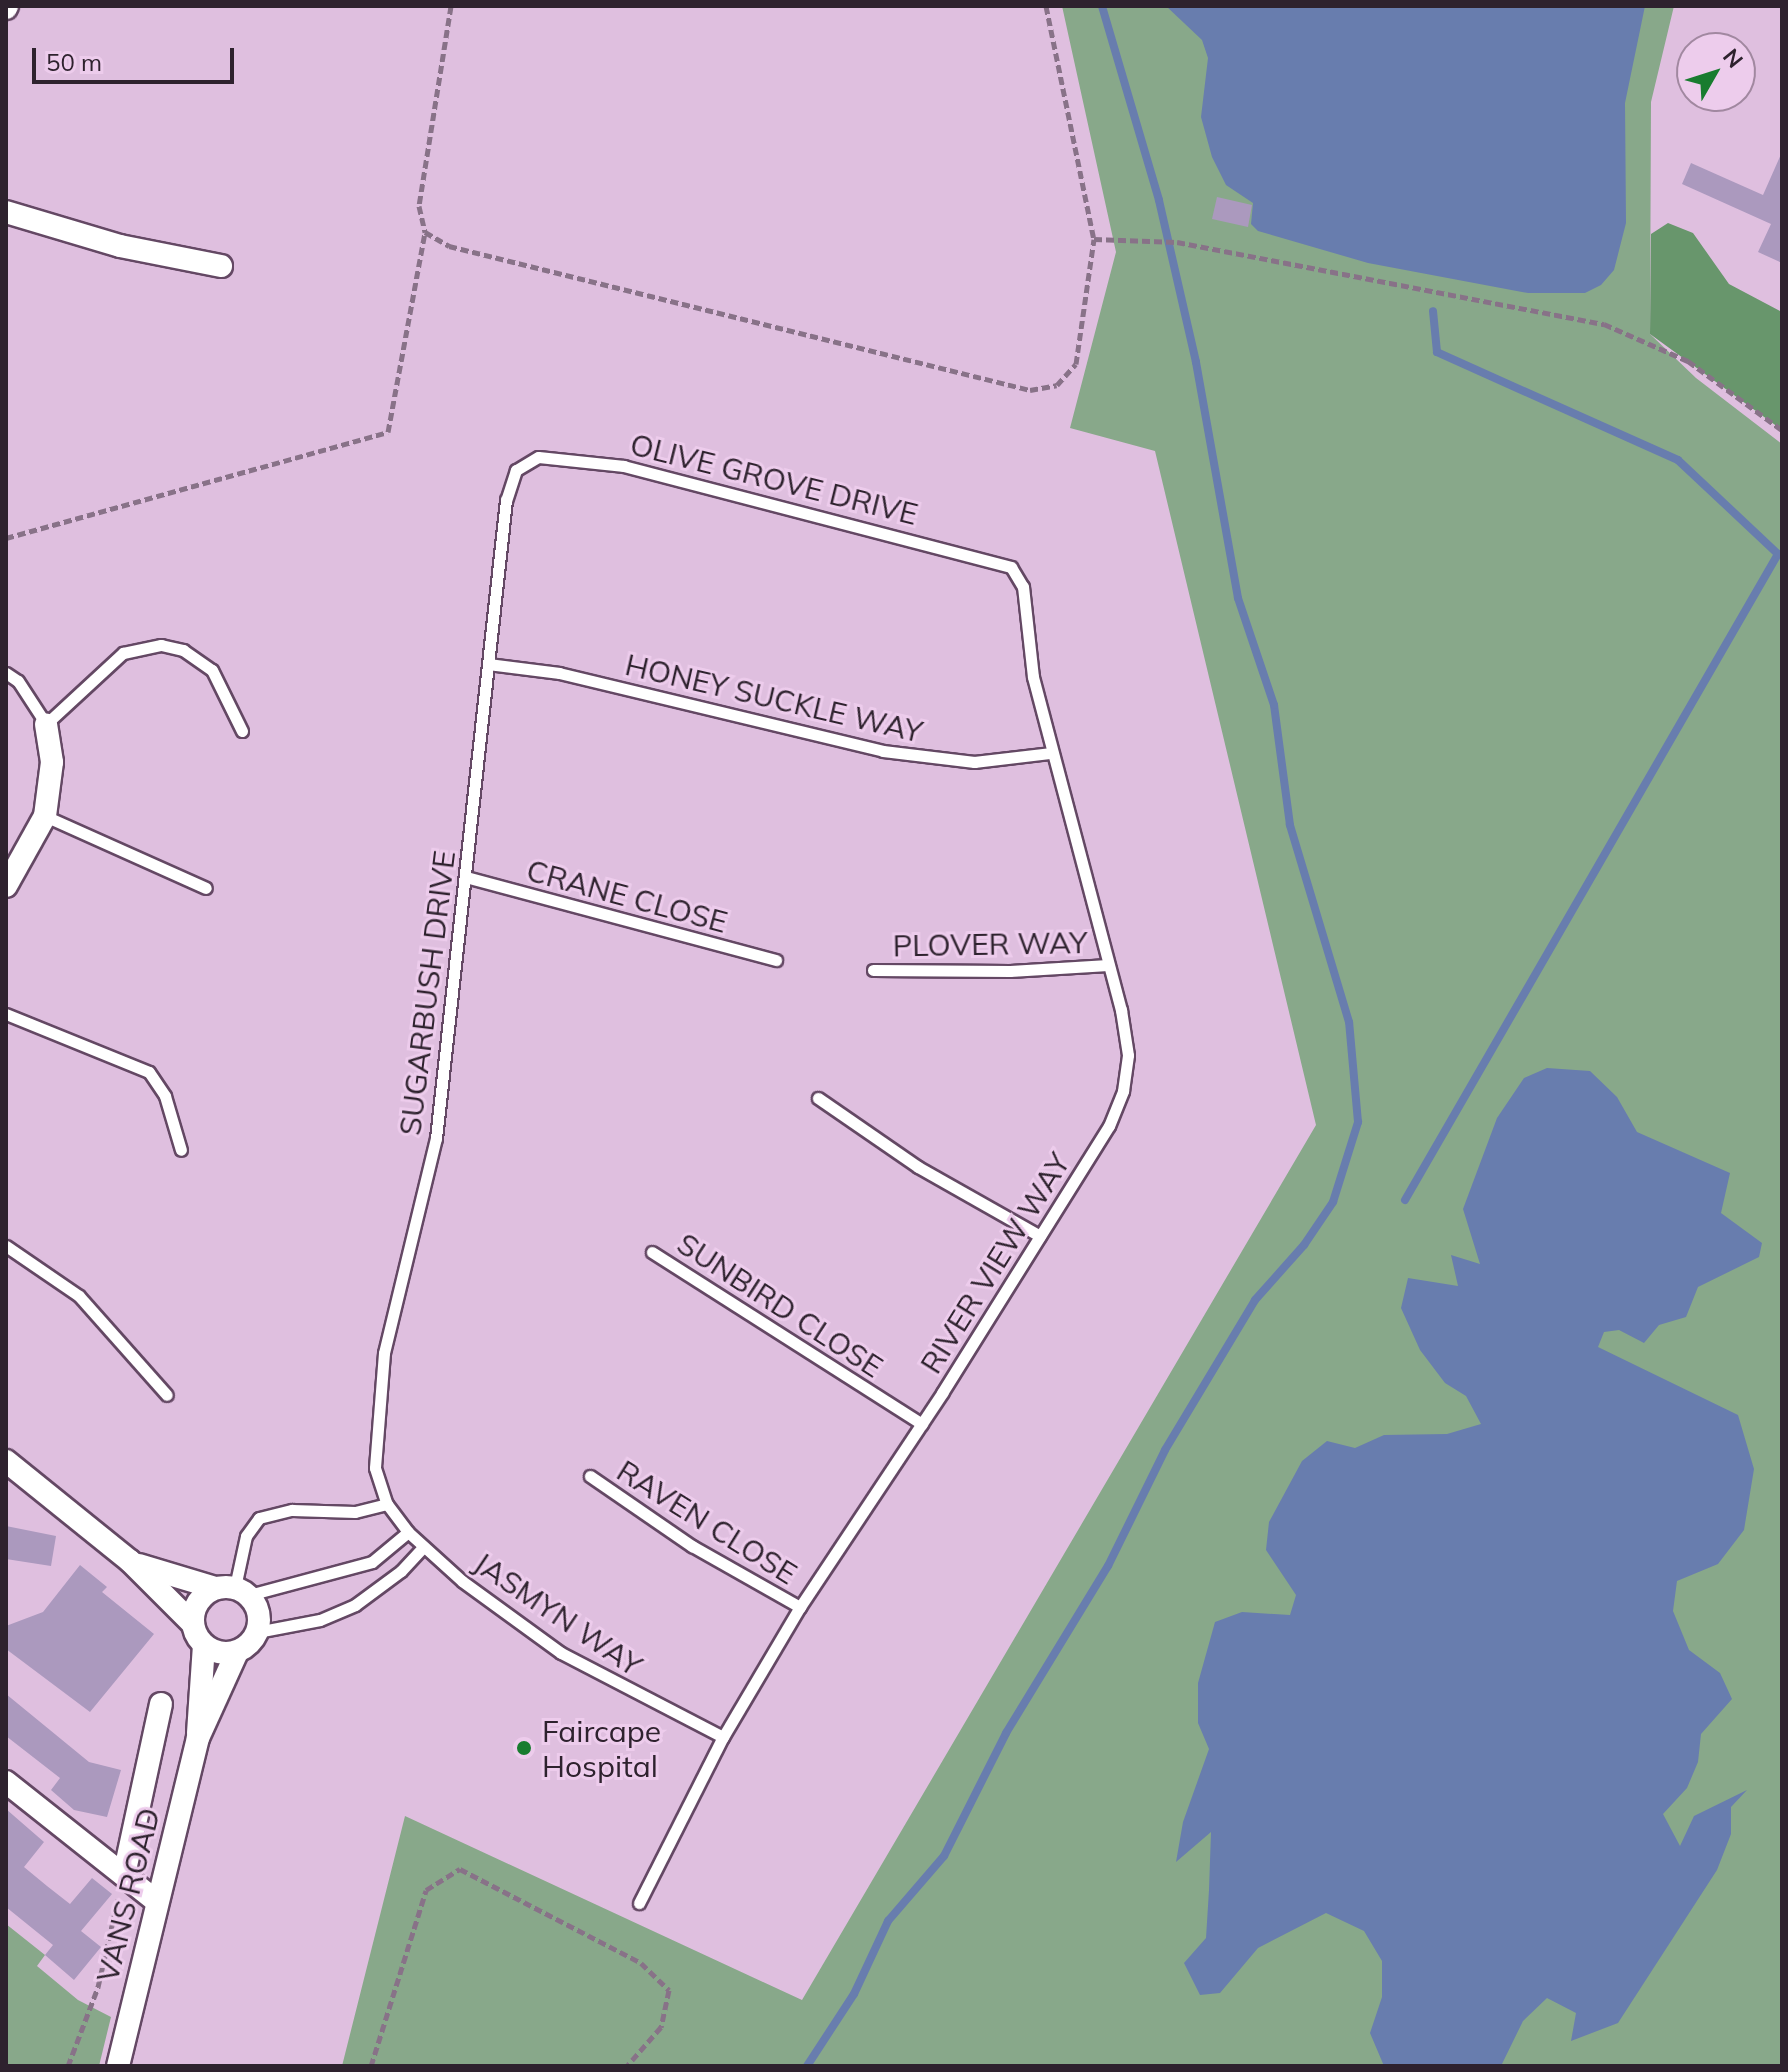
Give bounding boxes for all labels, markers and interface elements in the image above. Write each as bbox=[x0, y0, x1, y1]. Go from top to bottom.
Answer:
scale bar bbox=[36, 32, 238, 82]
north arrow bbox=[1676, 32, 1756, 112]
text: N bbox=[1717, 43, 1749, 73]
text: 50 m bbox=[46, 47, 102, 77]
street label: OLIVE GROVE DRIVE bbox=[627, 426, 921, 532]
street label: HONEY SUCKLE WAY bbox=[622, 646, 926, 750]
street label: SUGARBUSH DRIVE bbox=[392, 849, 462, 1137]
street label: CRANE CLOSE bbox=[523, 852, 731, 940]
street label: PLOVER WAY bbox=[892, 924, 1088, 964]
street label: RIVER VIEW WAY bbox=[913, 1146, 1077, 1380]
street label: SUNBIRD CLOSE bbox=[671, 1225, 889, 1385]
street label: RAVEN CLOSE bbox=[611, 1452, 803, 1592]
street label: JASMYN WAY bbox=[467, 1545, 649, 1683]
place label: Faircape Hospital bbox=[542, 1713, 661, 1784]
marker: Faircape Hospital bbox=[513, 1737, 535, 1759]
street label: VANS ROAD bbox=[89, 1804, 167, 1986]

